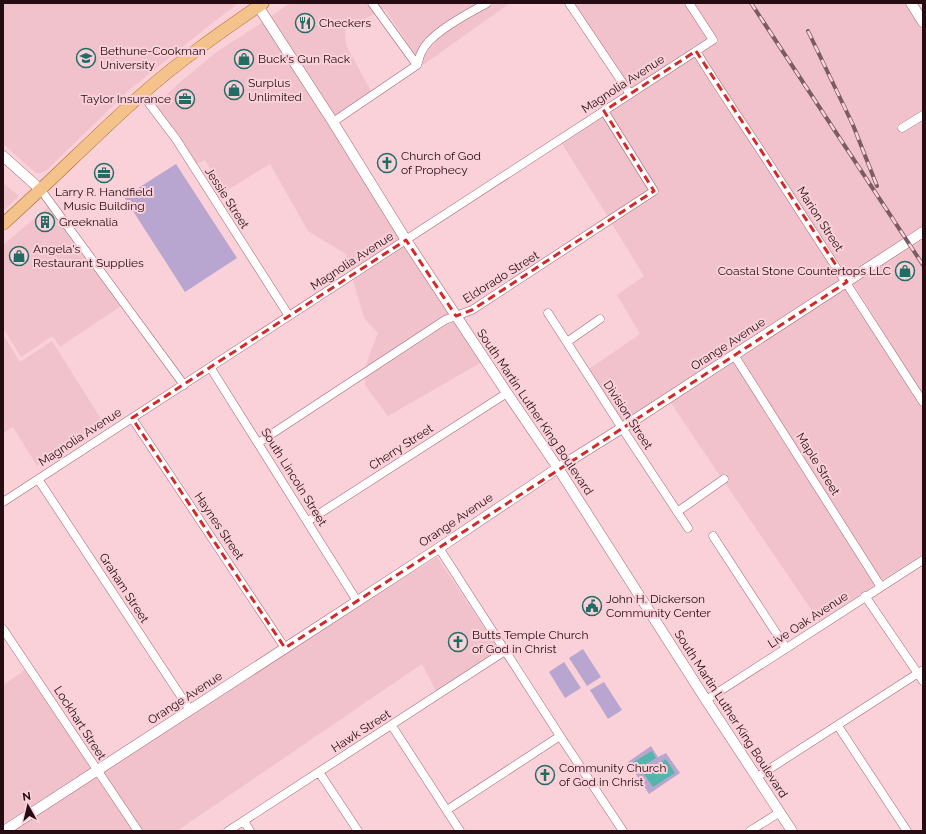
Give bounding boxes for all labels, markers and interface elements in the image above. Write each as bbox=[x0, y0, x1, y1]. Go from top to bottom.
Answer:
restaurant icon: Checkers bbox=[294, 12, 316, 34]
place label: Checkers bbox=[319, 16, 371, 30]
place label: Bethune-Cookman University bbox=[100, 44, 206, 72]
school or university icon: Bethune-Cookman University bbox=[75, 47, 97, 69]
shop icon: Buck's Gun Rack bbox=[233, 48, 255, 70]
place label: Buck's Gun Rack bbox=[258, 52, 351, 66]
street label: Magnolia Avenue bbox=[579, 52, 667, 116]
place label: Surplus Unlimited bbox=[248, 76, 302, 104]
shop icon: Surplus Unlimited bbox=[223, 79, 245, 101]
office icon: Taylor Insurance bbox=[174, 88, 196, 110]
place label: Taylor Insurance bbox=[80, 92, 171, 106]
place label: Church of God of Prophecy bbox=[401, 149, 481, 177]
church icon: Church of God of Prophecy bbox=[376, 152, 398, 174]
office icon: Larry R. Handfield Music Building bbox=[93, 162, 115, 184]
street label: Jessie Street bbox=[202, 165, 252, 231]
street label: Marion Street bbox=[794, 184, 846, 254]
place label: Larry R. Handfield Music Building bbox=[55, 185, 153, 213]
building icon: Greeknalia bbox=[34, 211, 56, 233]
place label: Greeknalia bbox=[59, 215, 118, 229]
street label: Magnolia Avenue bbox=[308, 229, 396, 293]
place label: Angela's Restaurant Supplies bbox=[33, 242, 144, 270]
shop icon: Angela's Restaurant Supplies bbox=[8, 245, 30, 267]
street label: Eldorado Street bbox=[460, 248, 542, 306]
shop icon: Coastal Stone Countertops LLC bbox=[894, 260, 916, 282]
place label: Coastal Stone Countertops LLC bbox=[718, 264, 891, 278]
street label: Orange Avenue bbox=[688, 315, 768, 373]
street label: South Martin Luther King Boulevard bbox=[474, 326, 596, 498]
street label: Division Street bbox=[601, 378, 655, 452]
street label: Magnolia Avenue bbox=[36, 405, 124, 469]
street label: Cherry Street bbox=[366, 421, 436, 473]
street label: South Lincoln Street bbox=[258, 426, 330, 528]
street label: Maple Street bbox=[793, 430, 843, 498]
street label: Haynes Street bbox=[191, 490, 247, 562]
street label: Orange Avenue bbox=[416, 490, 496, 550]
street label: Graham Street bbox=[96, 551, 152, 625]
street label: Live Oak Avenue bbox=[765, 589, 851, 651]
place label: John H. Dickerson Community Center bbox=[606, 592, 712, 620]
public building icon: John H. Dickerson Community Center bbox=[581, 595, 603, 617]
street label: South Martin Luther King Boulevard bbox=[671, 627, 791, 801]
place label: Butts Temple Church of God in Christ bbox=[472, 628, 588, 656]
church icon: Butts Temple Church of God in Christ bbox=[447, 631, 469, 653]
street label: Orange Avenue bbox=[145, 669, 225, 727]
street label: Lockhart Street bbox=[51, 684, 109, 762]
street label: Hawk Street bbox=[329, 707, 393, 755]
place label: Community Church of God in Christ bbox=[559, 761, 666, 789]
church icon: Community Church of God in Christ bbox=[534, 764, 556, 786]
north arrow bbox=[8, 786, 48, 826]
text: N bbox=[22, 790, 32, 804]

